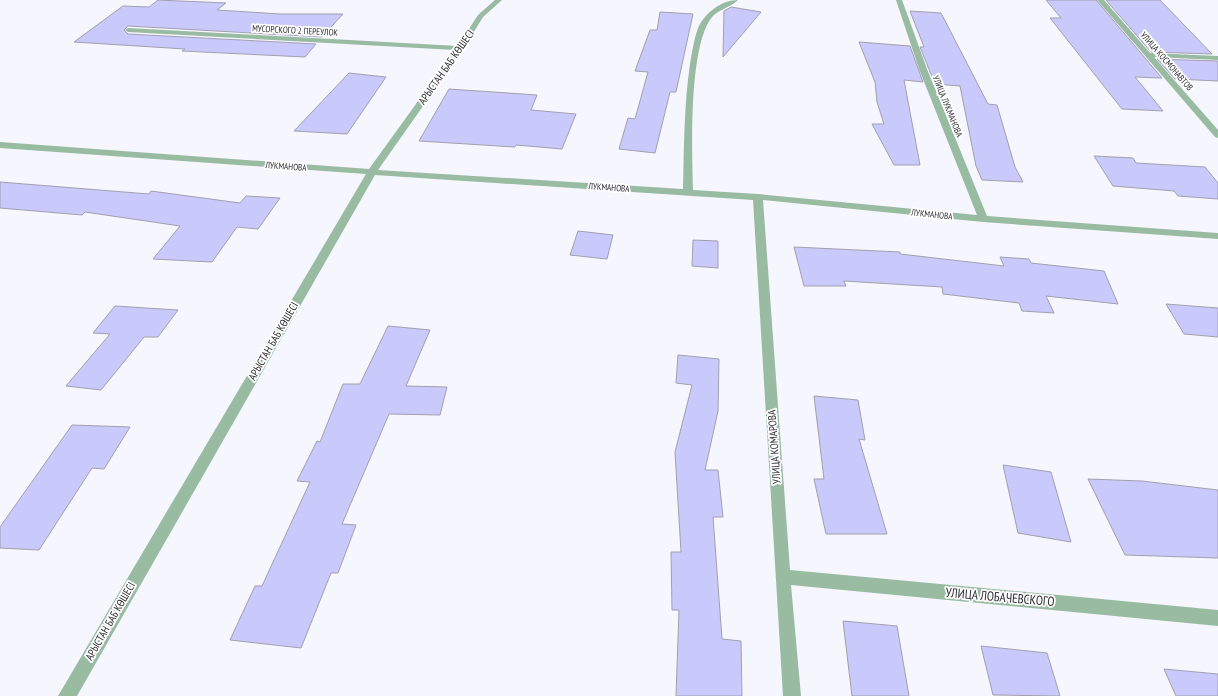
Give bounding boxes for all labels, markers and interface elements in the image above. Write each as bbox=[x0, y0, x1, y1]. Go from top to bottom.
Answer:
street label: МУСОРСКОГО 2 ПЕРЕУЛОК bbox=[252, 22, 339, 38]
street label: АРЫСТАН БАБ КӨШЕСІ bbox=[415, 27, 477, 107]
street label: УЛИЦА КОСМОНАВТОВ bbox=[1138, 29, 1196, 93]
street label: УЛИЦА ЛУКМАНОВА bbox=[931, 74, 966, 139]
street label: ЛУКМАНОВА bbox=[264, 159, 308, 173]
street label: ЛУКМАНОВА bbox=[587, 180, 631, 194]
street label: ЛУКМАНОВА bbox=[910, 206, 954, 222]
street label: АРЫСТАН БАБ КӨШЕСІ bbox=[245, 299, 301, 383]
street label: УЛИЦА КОМАРОВА bbox=[764, 409, 784, 485]
street label: АРЫСТАН БАБ КӨШЕСІ bbox=[82, 579, 138, 663]
street label: УЛИЦА ЛОБАЧЕВСКОГО bbox=[945, 584, 1055, 610]

